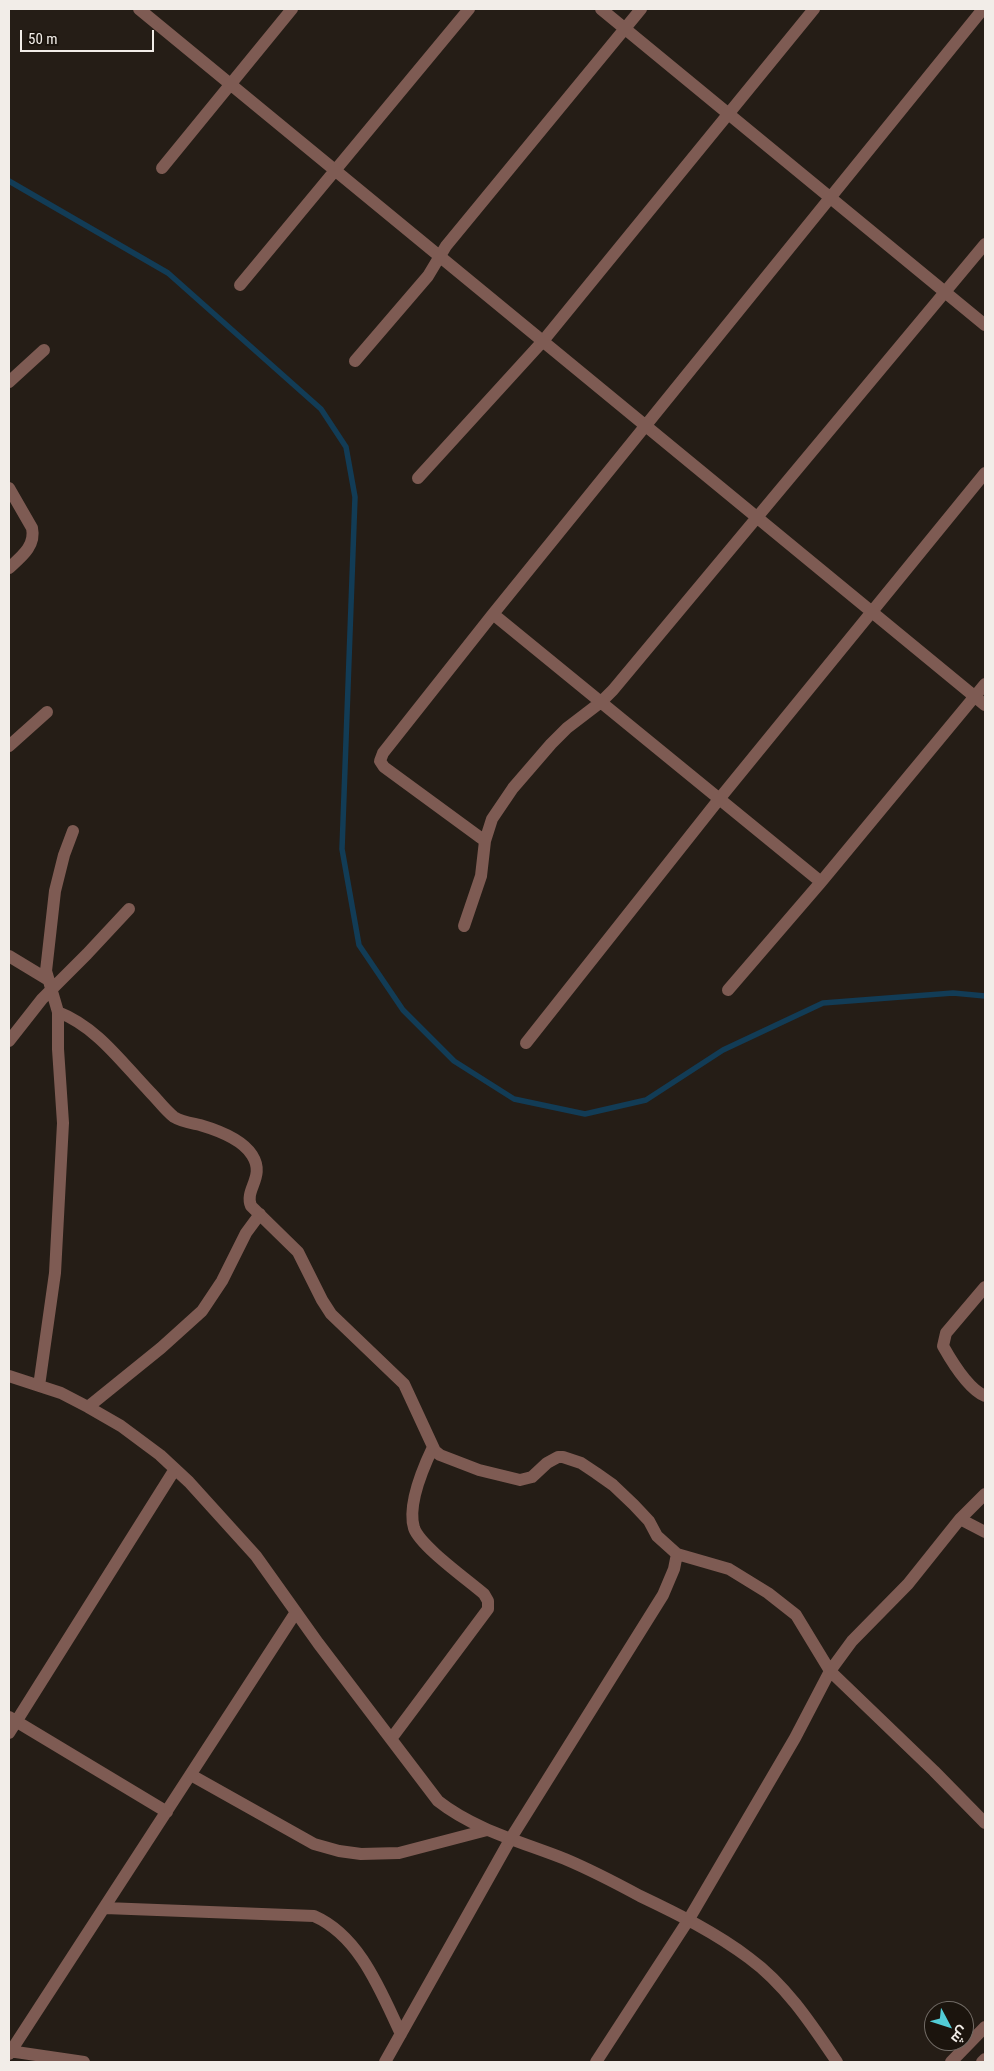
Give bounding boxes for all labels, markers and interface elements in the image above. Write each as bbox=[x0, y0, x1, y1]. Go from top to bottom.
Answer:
scale bar bbox=[22, 20, 156, 52]
text: 50 m bbox=[28, 30, 58, 48]
north arrow bbox=[924, 2001, 974, 2051]
text: ش bbox=[948, 2023, 972, 2047]

